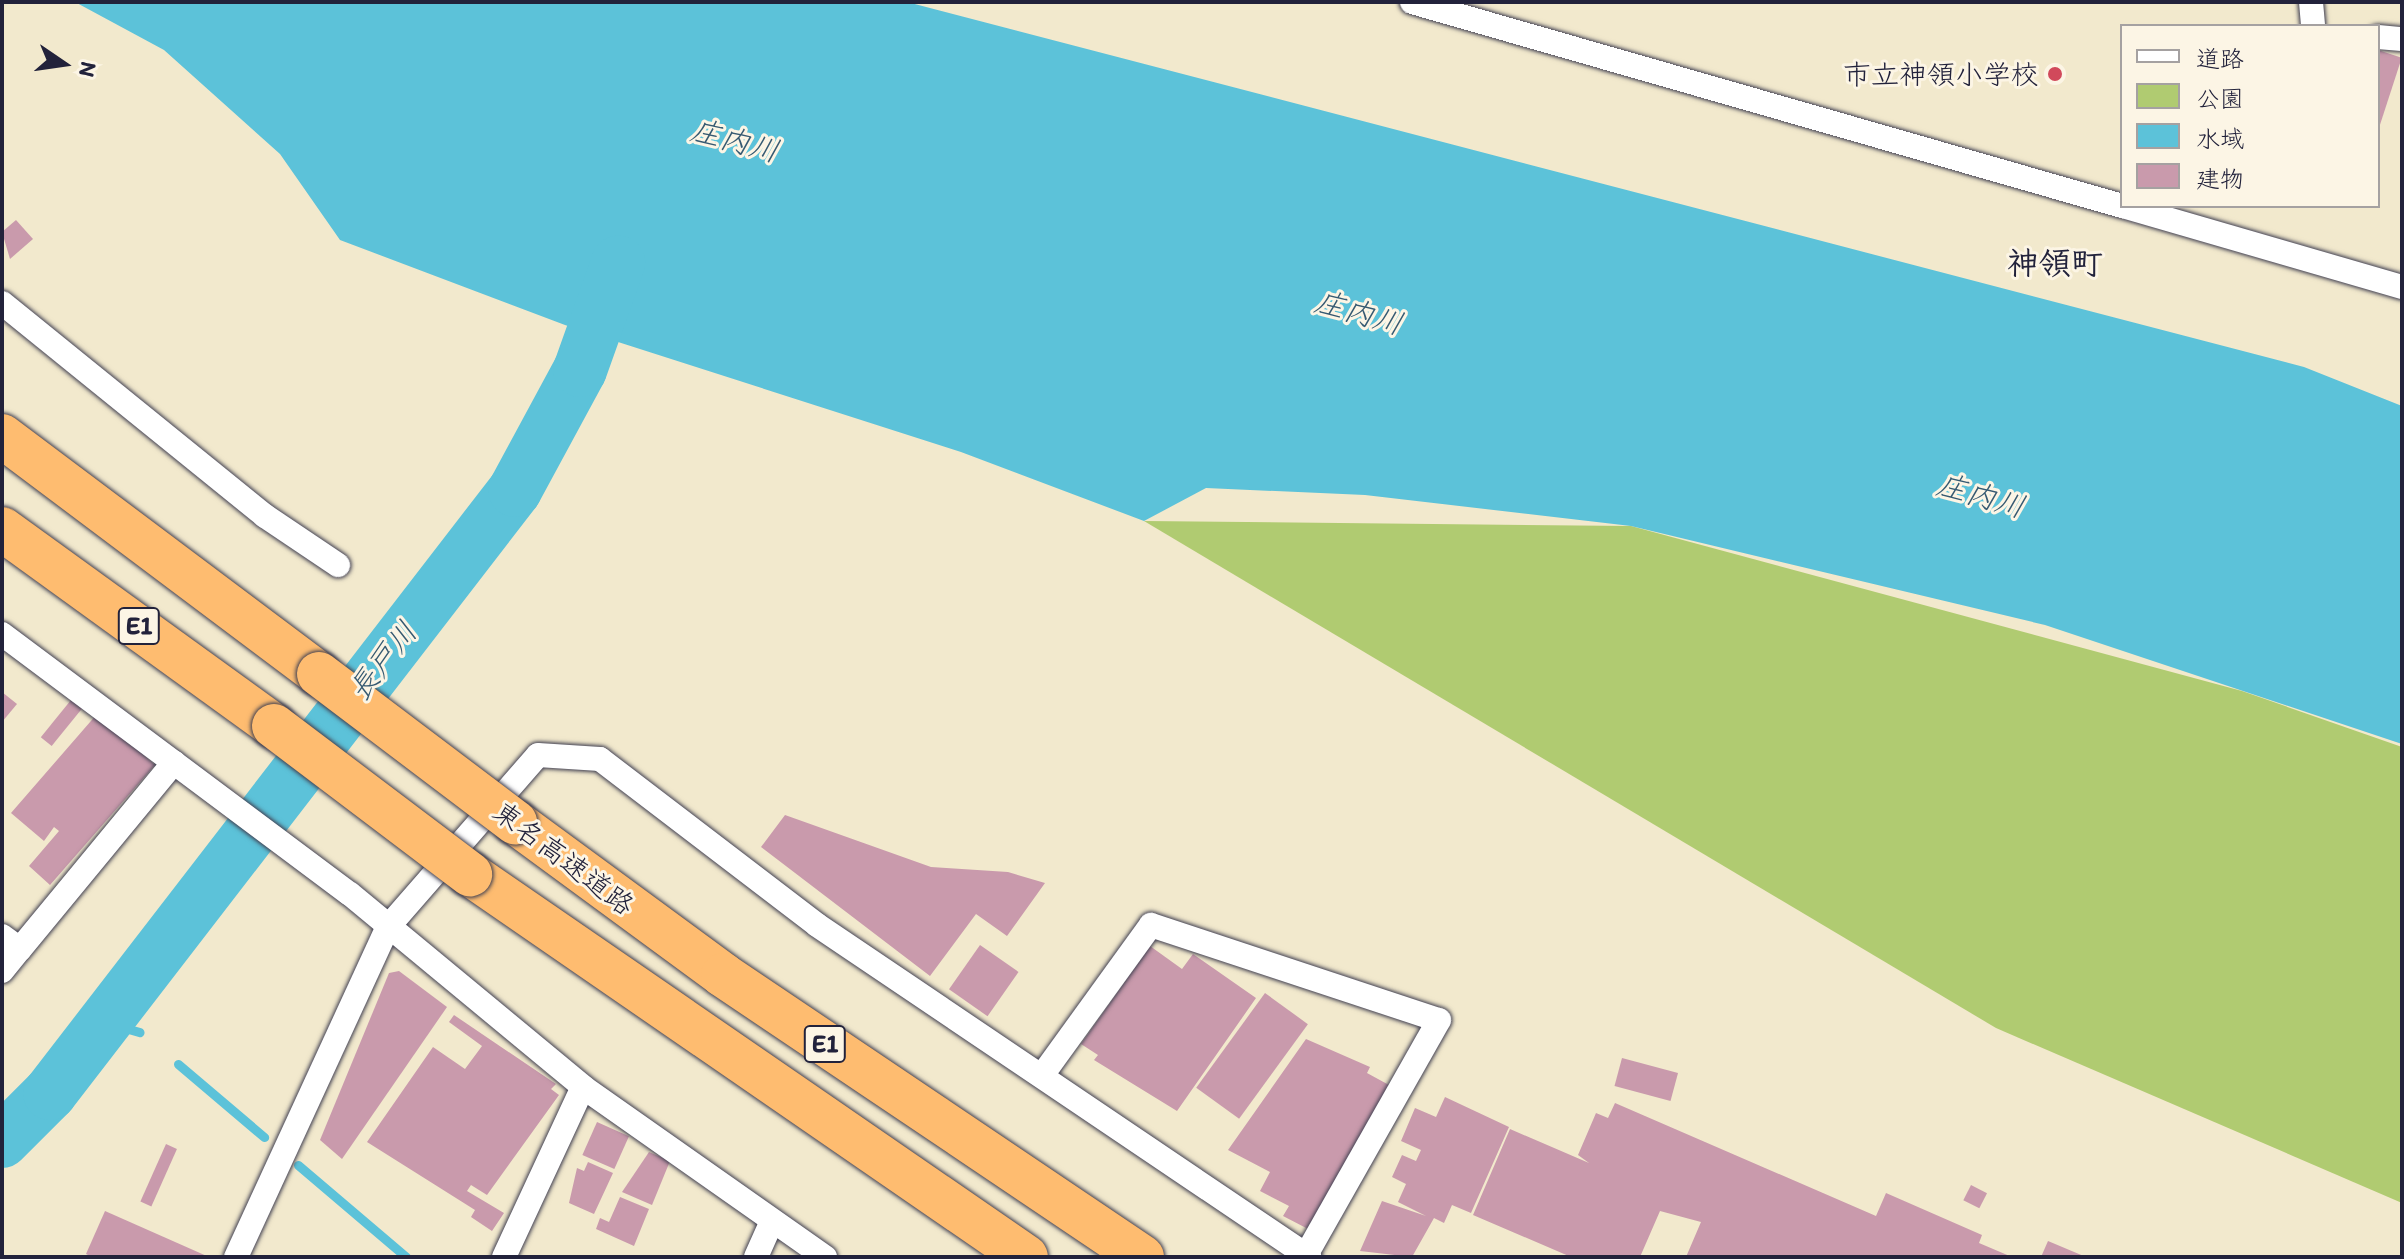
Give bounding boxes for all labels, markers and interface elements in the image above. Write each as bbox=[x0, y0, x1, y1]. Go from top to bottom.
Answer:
north arrow bbox=[24, 24, 104, 104]
legend bbox=[2120, 24, 2380, 208]
text: 道路 bbox=[2196, 44, 2244, 73]
place label: 市立神領小学校 bbox=[1843, 57, 2039, 91]
text: N bbox=[73, 59, 103, 80]
marker: 市立神領小学校 bbox=[2046, 65, 2064, 83]
text: 公園 bbox=[2196, 84, 2244, 113]
water label: 庄内川 bbox=[687, 112, 783, 170]
text: 水域 bbox=[2196, 124, 2244, 153]
text: 建物 bbox=[2196, 164, 2244, 193]
district label: 神領町 bbox=[2007, 244, 2103, 282]
water label: 庄内川 bbox=[1311, 283, 1407, 343]
water label: 庄内川 bbox=[1933, 466, 2029, 526]
road number: E1 bbox=[117, 604, 161, 648]
water label: 長戸川 bbox=[341, 614, 425, 708]
street label: 東名高速道路 bbox=[487, 794, 641, 922]
road number: E1 bbox=[803, 1022, 847, 1066]

